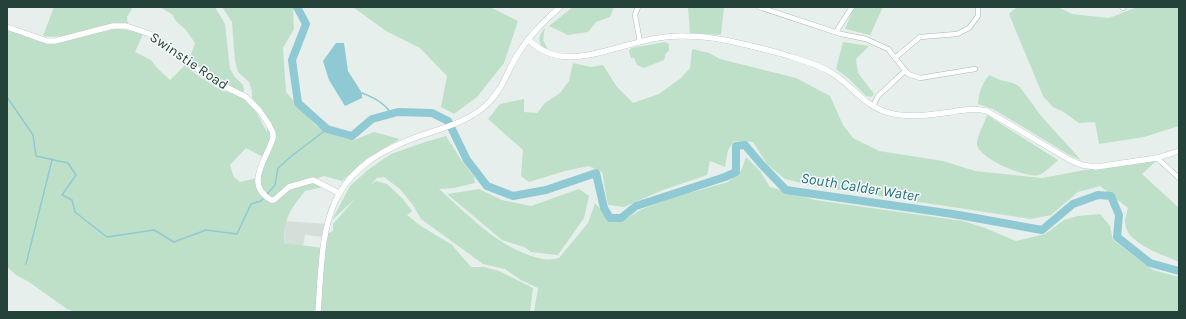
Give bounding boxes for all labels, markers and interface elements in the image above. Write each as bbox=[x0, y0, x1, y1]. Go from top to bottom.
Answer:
street label: Swinstie Road bbox=[147, 29, 231, 93]
water label: South Calder Water bbox=[800, 169, 921, 205]

